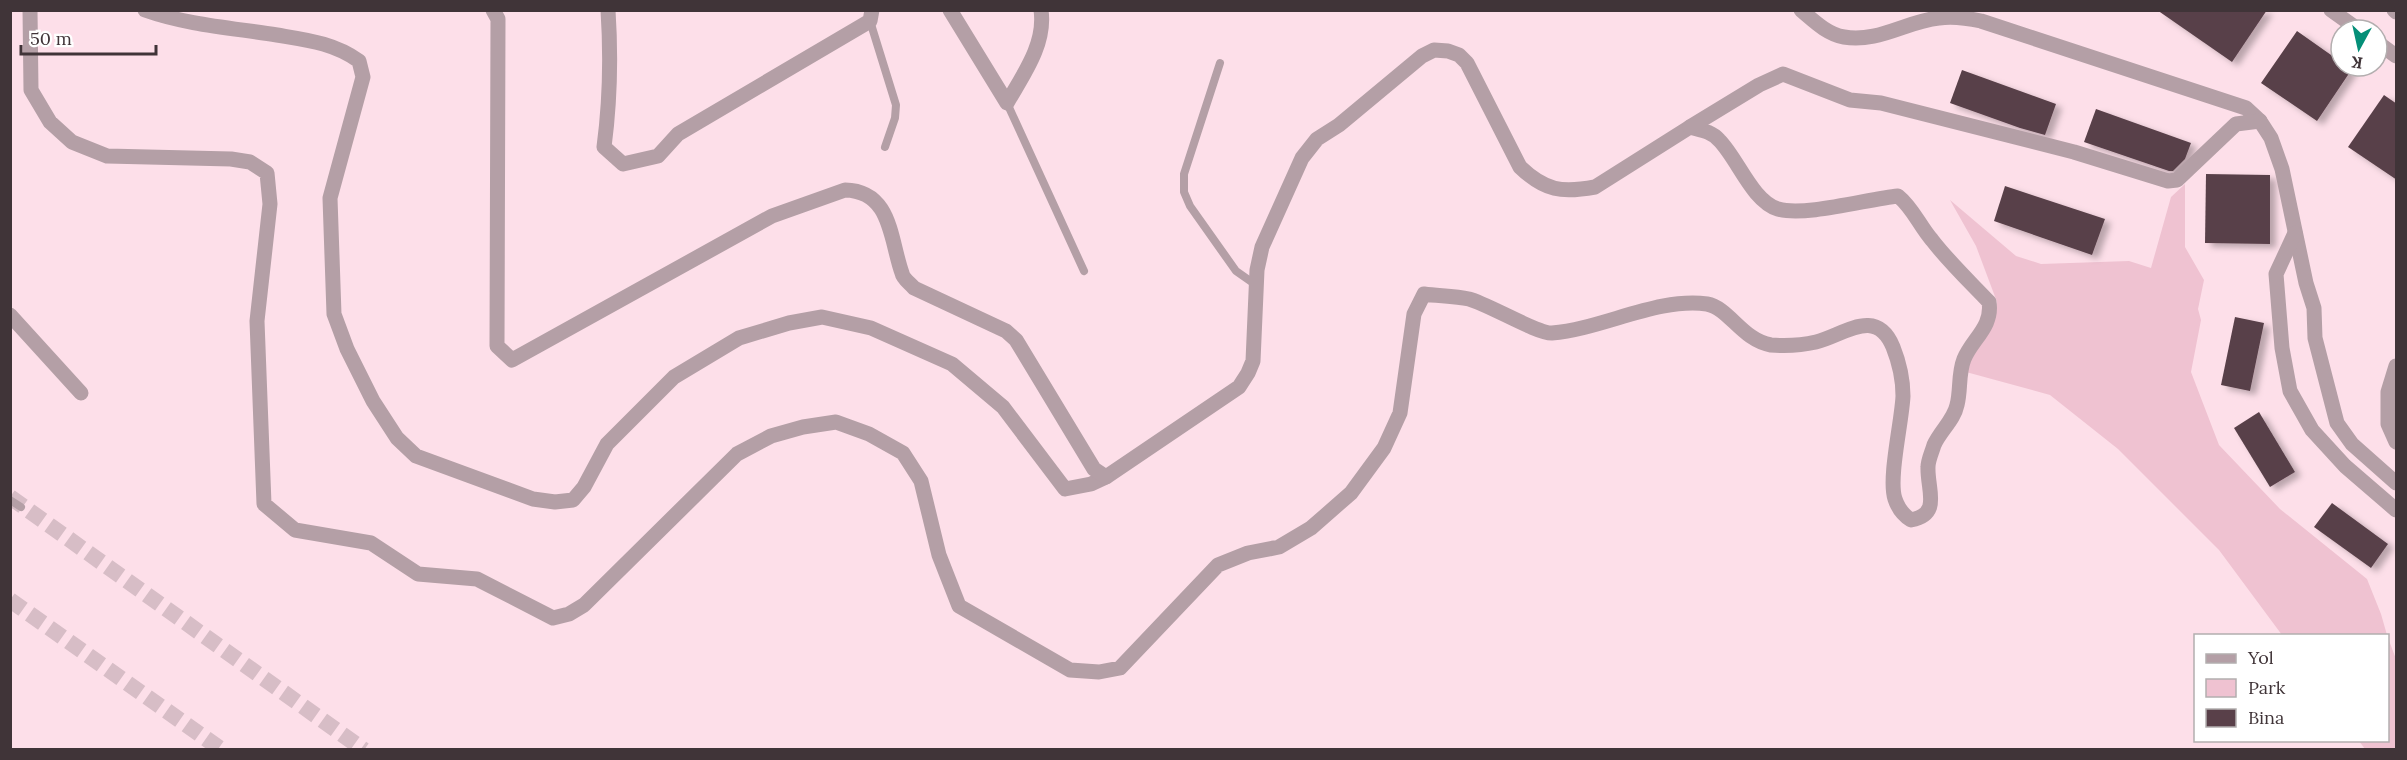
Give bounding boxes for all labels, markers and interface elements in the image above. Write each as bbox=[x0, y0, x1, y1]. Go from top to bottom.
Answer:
scale bar bbox=[21, 18, 156, 56]
north arrow bbox=[2329, 18, 2389, 78]
text: 50 m bbox=[30, 27, 72, 50]
text: K bbox=[2349, 52, 2364, 74]
legend bbox=[2194, 634, 2389, 742]
text: Yol bbox=[2247, 646, 2274, 669]
text: Park bbox=[2248, 676, 2286, 699]
text: Bina bbox=[2248, 706, 2284, 729]

